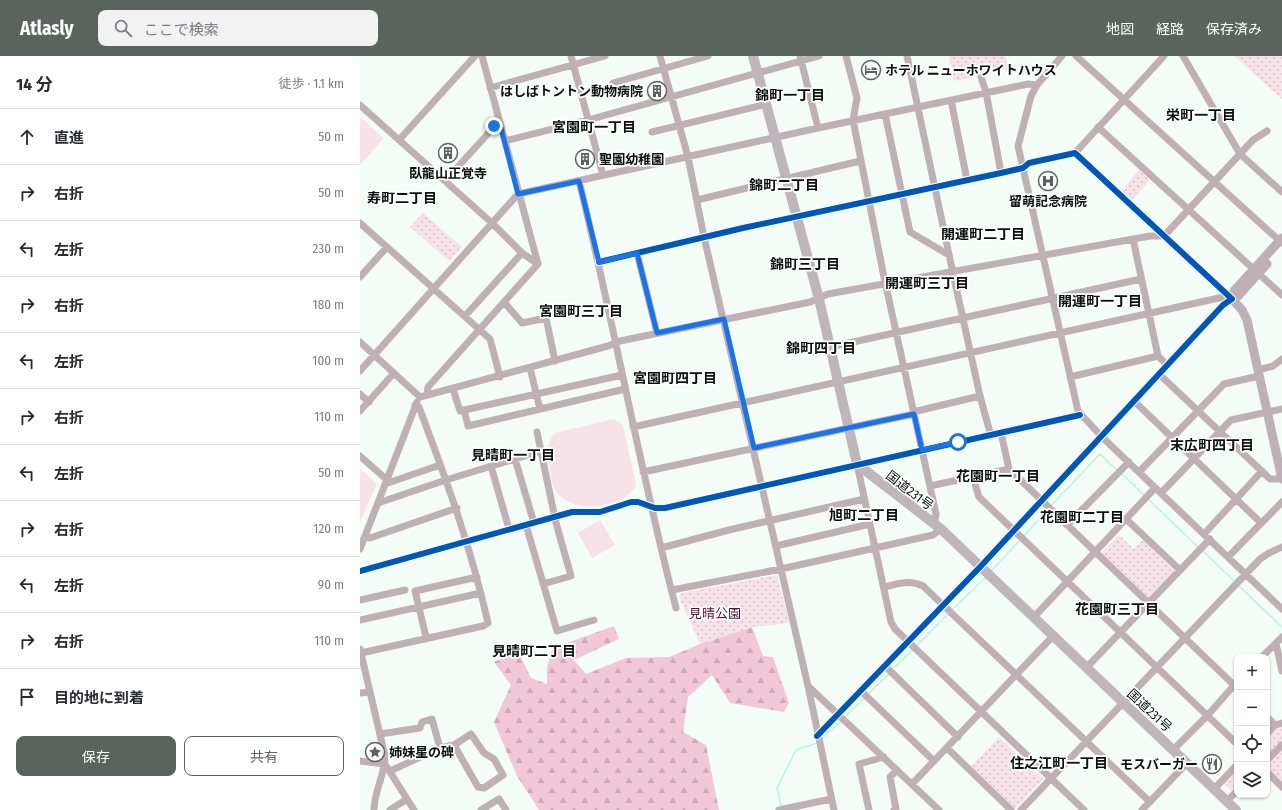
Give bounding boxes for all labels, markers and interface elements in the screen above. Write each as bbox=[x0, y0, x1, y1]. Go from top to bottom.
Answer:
search box bbox=[98, 10, 378, 46]
text: Atlasly bbox=[20, 17, 74, 40]
icon: search bbox=[112, 17, 134, 39]
text: ここで検索 bbox=[144, 21, 219, 39]
text: 地図 bbox=[1106, 21, 1134, 38]
text: 経路 bbox=[1156, 21, 1184, 38]
text: 保存済み bbox=[1206, 21, 1262, 38]
hotel icon: ホテル ニューホワイトハウス bbox=[860, 59, 882, 81]
place label: ホテル ニューホワイトハウス bbox=[885, 63, 1057, 78]
text: 14 分 bbox=[16, 74, 52, 95]
text: 徒歩 · 1.1 km bbox=[278, 76, 344, 91]
building icon: はしばトントン動物病院 bbox=[646, 80, 668, 102]
place label: はしばトントン動物病院 bbox=[500, 84, 643, 99]
district label: 錦町一丁目 bbox=[755, 87, 825, 104]
district label: 栄町一丁目 bbox=[1166, 107, 1236, 124]
route end bbox=[485, 117, 503, 135]
district label: 宮園町一丁目 bbox=[552, 119, 636, 136]
icon: ahead bbox=[16, 126, 38, 148]
text: 直進 bbox=[54, 129, 84, 147]
text: 50 m bbox=[318, 129, 344, 144]
building icon: 臥龍山正覚寺 bbox=[437, 142, 459, 164]
building icon: 聖園幼稚園 bbox=[574, 148, 596, 170]
place label: 聖園幼稚園 bbox=[599, 152, 664, 167]
place label: 臥龍山正覚寺 bbox=[409, 166, 487, 181]
hospital icon: 留萌記念病院 bbox=[1037, 170, 1059, 192]
district label: 錦町二丁目 bbox=[749, 177, 819, 194]
icon: right bbox=[16, 182, 38, 204]
text: 右折 bbox=[54, 185, 84, 203]
text: 50 m bbox=[318, 185, 344, 200]
district label: 寿町二丁目 bbox=[367, 190, 437, 207]
place label: 留萌記念病院 bbox=[1009, 194, 1087, 209]
district label: 開運町二丁目 bbox=[941, 226, 1025, 243]
icon: left bbox=[16, 238, 38, 260]
text: 左折 bbox=[54, 241, 84, 259]
text: 230 m bbox=[313, 241, 344, 256]
district label: 錦町三丁目 bbox=[770, 256, 840, 273]
district label: 開運町三丁目 bbox=[885, 275, 969, 292]
district label: 開運町一丁目 bbox=[1058, 293, 1142, 310]
icon: right bbox=[16, 294, 38, 316]
text: 右折 bbox=[54, 297, 84, 315]
text: 180 m bbox=[313, 297, 344, 312]
district label: 宮園町三丁目 bbox=[539, 303, 623, 320]
district label: 錦町四丁目 bbox=[786, 340, 856, 357]
icon: left bbox=[16, 350, 38, 372]
text: 左折 bbox=[54, 353, 84, 371]
text: 100 m bbox=[312, 353, 344, 368]
district label: 宮園町四丁目 bbox=[633, 370, 717, 387]
icon: right bbox=[16, 406, 38, 428]
text: 右折 bbox=[54, 409, 84, 427]
text: 110 m bbox=[314, 409, 344, 424]
route start bbox=[949, 433, 967, 451]
district label: 末広町四丁目 bbox=[1170, 437, 1254, 454]
district label: 見晴町一丁目 bbox=[471, 447, 555, 464]
icon: left bbox=[16, 462, 38, 484]
text: 左折 bbox=[54, 465, 84, 483]
text: 50 m bbox=[318, 465, 344, 480]
street label: 国道231号 bbox=[883, 468, 936, 513]
district label: 花園町一丁目 bbox=[956, 468, 1040, 485]
district label: 旭町二丁目 bbox=[829, 507, 899, 524]
district label: 花園町二丁目 bbox=[1040, 509, 1124, 526]
icon: right bbox=[16, 518, 38, 540]
text: 右折 bbox=[54, 521, 84, 539]
text: 120 m bbox=[313, 521, 344, 536]
icon: left bbox=[16, 574, 38, 596]
text: 左折 bbox=[54, 577, 84, 595]
text: 90 m bbox=[318, 577, 344, 592]
district label: 花園町三丁目 bbox=[1075, 601, 1159, 618]
park label: 見晴公園 bbox=[689, 606, 741, 621]
icon: right bbox=[16, 630, 38, 652]
text: 右折 bbox=[54, 633, 84, 651]
text: 110 m bbox=[314, 633, 344, 648]
district label: 見晴町二丁目 bbox=[492, 643, 576, 660]
map controls bbox=[1234, 654, 1270, 798]
button: + bbox=[1234, 654, 1270, 690]
icon: arrive bbox=[16, 686, 38, 708]
street label: 国道231号 bbox=[1124, 686, 1175, 735]
text: 目的地に到着 bbox=[54, 689, 144, 707]
button: − bbox=[1234, 690, 1270, 726]
button: locate bbox=[1234, 726, 1270, 762]
button: 保存 bbox=[16, 736, 176, 776]
button: 共有 bbox=[184, 736, 344, 776]
place icon: 姉妹星の碑 bbox=[364, 741, 386, 763]
place label: 姉妹星の碑 bbox=[389, 745, 454, 760]
restaurant icon: モスバーガー bbox=[1201, 753, 1223, 775]
district label: 住之江町一丁目 bbox=[1010, 755, 1108, 772]
place label: モスバーガー bbox=[1120, 757, 1198, 772]
button: layers bbox=[1234, 762, 1270, 798]

